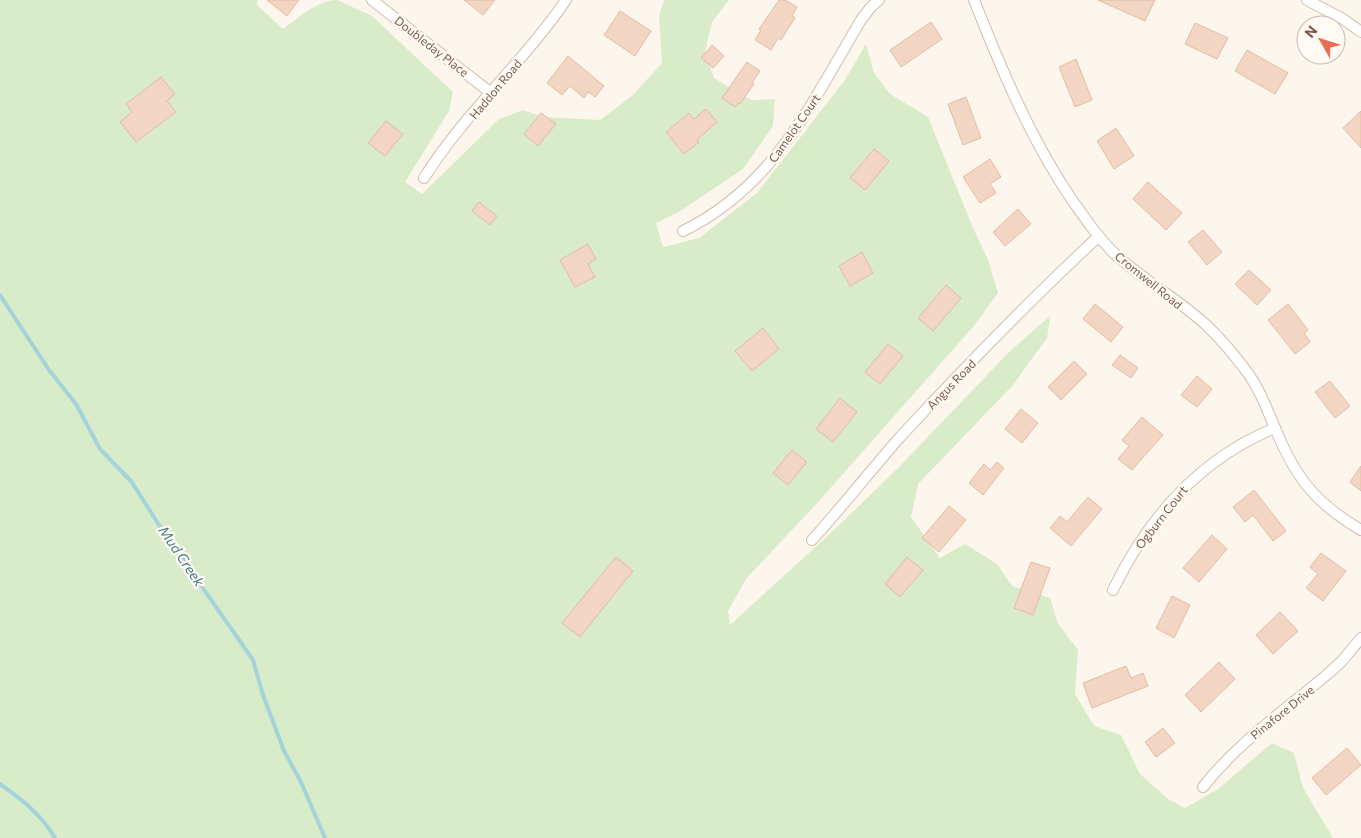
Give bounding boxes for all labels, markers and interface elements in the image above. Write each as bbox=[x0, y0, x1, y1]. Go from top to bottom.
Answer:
street label: Doubleday Place bbox=[392, 13, 472, 79]
north arrow bbox=[1296, 15, 1346, 65]
text: N bbox=[1301, 22, 1320, 41]
street label: Haddon Road bbox=[466, 56, 524, 122]
street label: Camelot Court bbox=[765, 91, 823, 165]
street label: Cromwell Road bbox=[1113, 249, 1185, 311]
street label: Angus Road bbox=[924, 356, 978, 412]
street label: Ogburn Court bbox=[1132, 483, 1190, 551]
water label: Mud Creek bbox=[156, 523, 209, 590]
street label: Pinafore Drive bbox=[1247, 682, 1317, 742]

